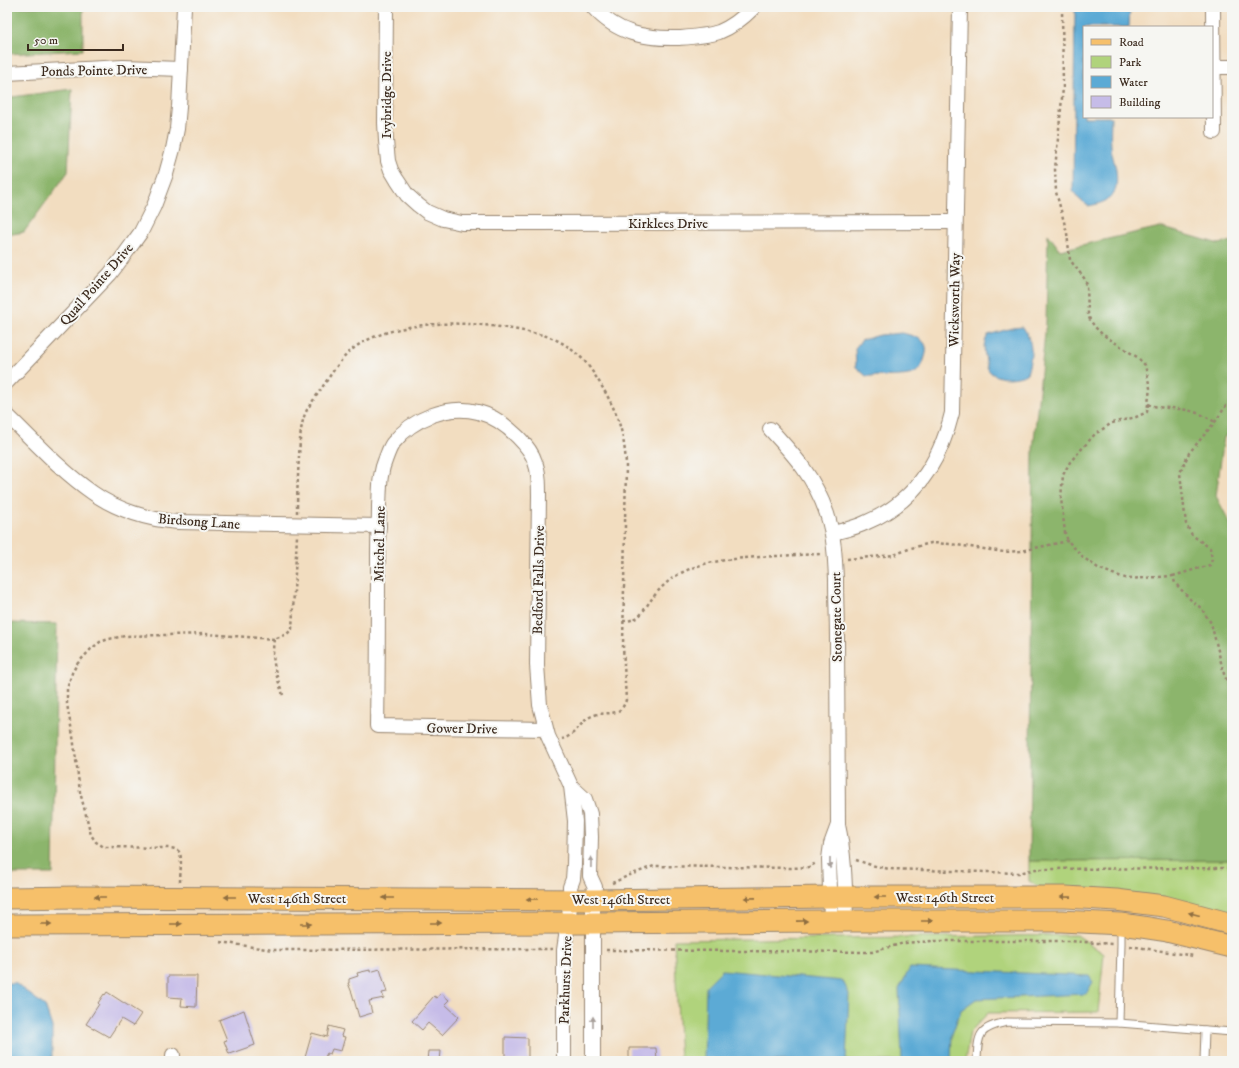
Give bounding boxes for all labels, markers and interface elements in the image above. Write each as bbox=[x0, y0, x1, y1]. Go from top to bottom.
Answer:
scale bar bbox=[28, 26, 123, 52]
legend bbox=[1083, 26, 1213, 118]
text: 50 m bbox=[34, 33, 58, 48]
text: Road bbox=[1119, 35, 1144, 50]
street label: Ivybridge Drive bbox=[378, 51, 396, 139]
text: Park bbox=[1119, 55, 1141, 70]
street label: Ponds Pointe Drive bbox=[41, 61, 148, 81]
text: Water bbox=[1118, 75, 1148, 90]
text: Building bbox=[1119, 95, 1160, 110]
street label: Kirklees Drive bbox=[628, 215, 708, 233]
street label: Quail Pointe Drive bbox=[56, 239, 138, 330]
street label: Wicksworth Way bbox=[945, 252, 965, 348]
street label: Mitchel Lane bbox=[370, 506, 390, 582]
street label: Birdsong Lane bbox=[157, 510, 241, 534]
street label: Bedford Falls Drive bbox=[529, 525, 549, 635]
street label: Stonegate Court bbox=[827, 571, 847, 662]
street label: Gower Drive bbox=[426, 719, 498, 739]
one-way arrow bbox=[588, 855, 594, 868]
one-way arrow bbox=[827, 857, 833, 870]
street label: West 146th Street bbox=[895, 889, 995, 907]
street label: West 146th Street bbox=[247, 890, 347, 908]
street label: West 146th Street bbox=[571, 891, 671, 909]
one-way arrow bbox=[93, 894, 106, 900]
one-way arrow bbox=[223, 894, 236, 900]
one-way arrow bbox=[744, 894, 756, 901]
one-way arrow bbox=[873, 894, 886, 900]
one-way arrow bbox=[1060, 894, 1072, 901]
one-way arrow bbox=[381, 895, 394, 901]
one-way arrow bbox=[525, 896, 538, 902]
one-way arrow bbox=[1188, 911, 1200, 917]
one-way arrow bbox=[796, 918, 809, 924]
one-way arrow bbox=[921, 918, 934, 924]
one-way arrow bbox=[300, 920, 312, 927]
one-way arrow bbox=[430, 920, 443, 926]
one-way arrow bbox=[40, 921, 53, 927]
one-way arrow bbox=[170, 921, 183, 927]
street label: Parkhurst Drive bbox=[555, 935, 577, 1025]
one-way arrow bbox=[590, 1015, 596, 1028]

